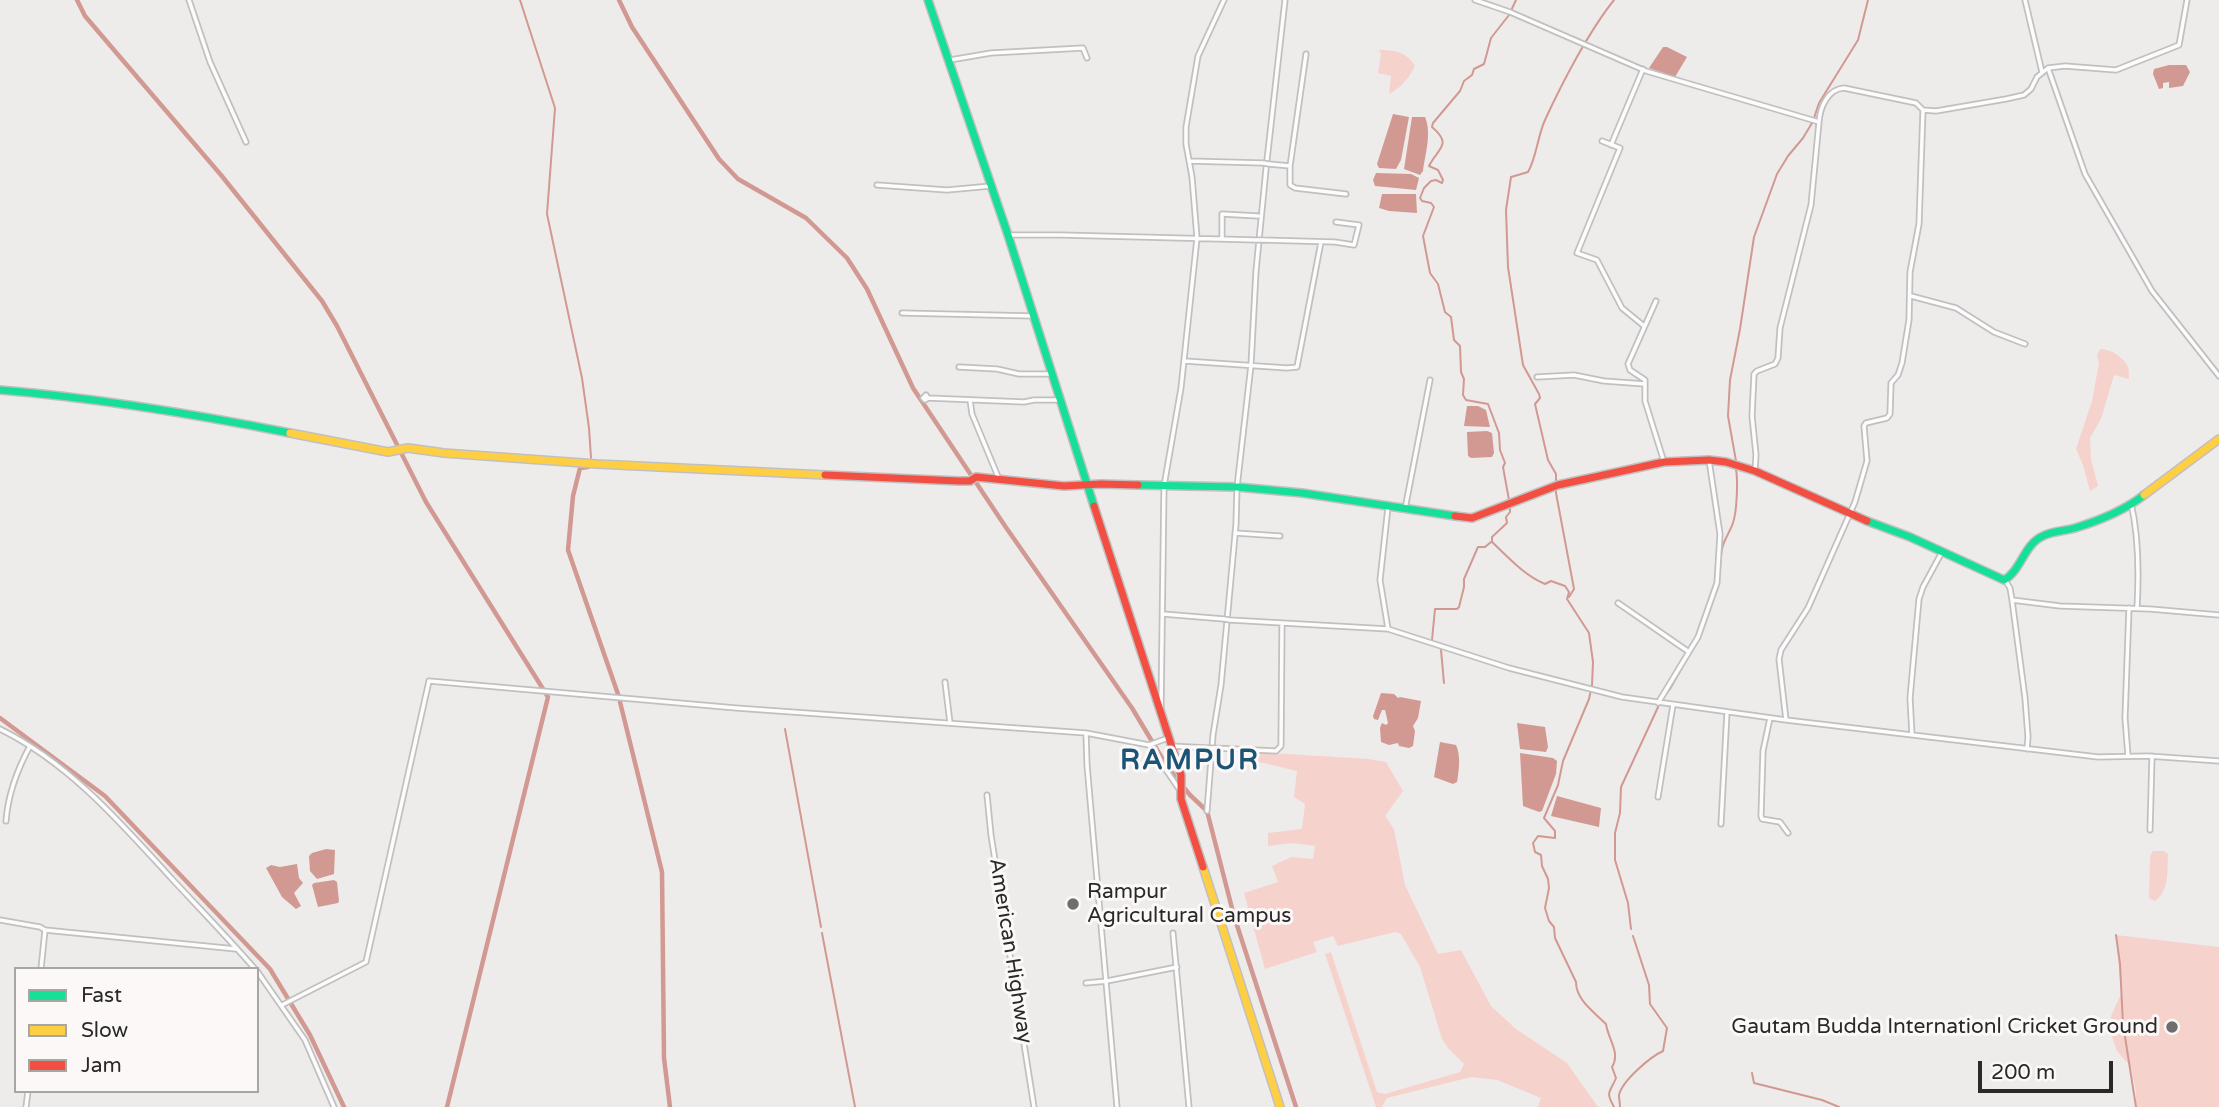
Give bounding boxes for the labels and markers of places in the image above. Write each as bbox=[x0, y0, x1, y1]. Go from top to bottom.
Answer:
place label: Rampur Agricultural Campus bbox=[1087, 879, 1291, 929]
marker: Rampur Agricultural Campus bbox=[1065, 896, 1081, 912]
place label: Gautam Budda Internationl Cricket Ground bbox=[1731, 1014, 2158, 1040]
marker: Gautam Budda Internationl Cricket Ground bbox=[2164, 1019, 2180, 1035]

